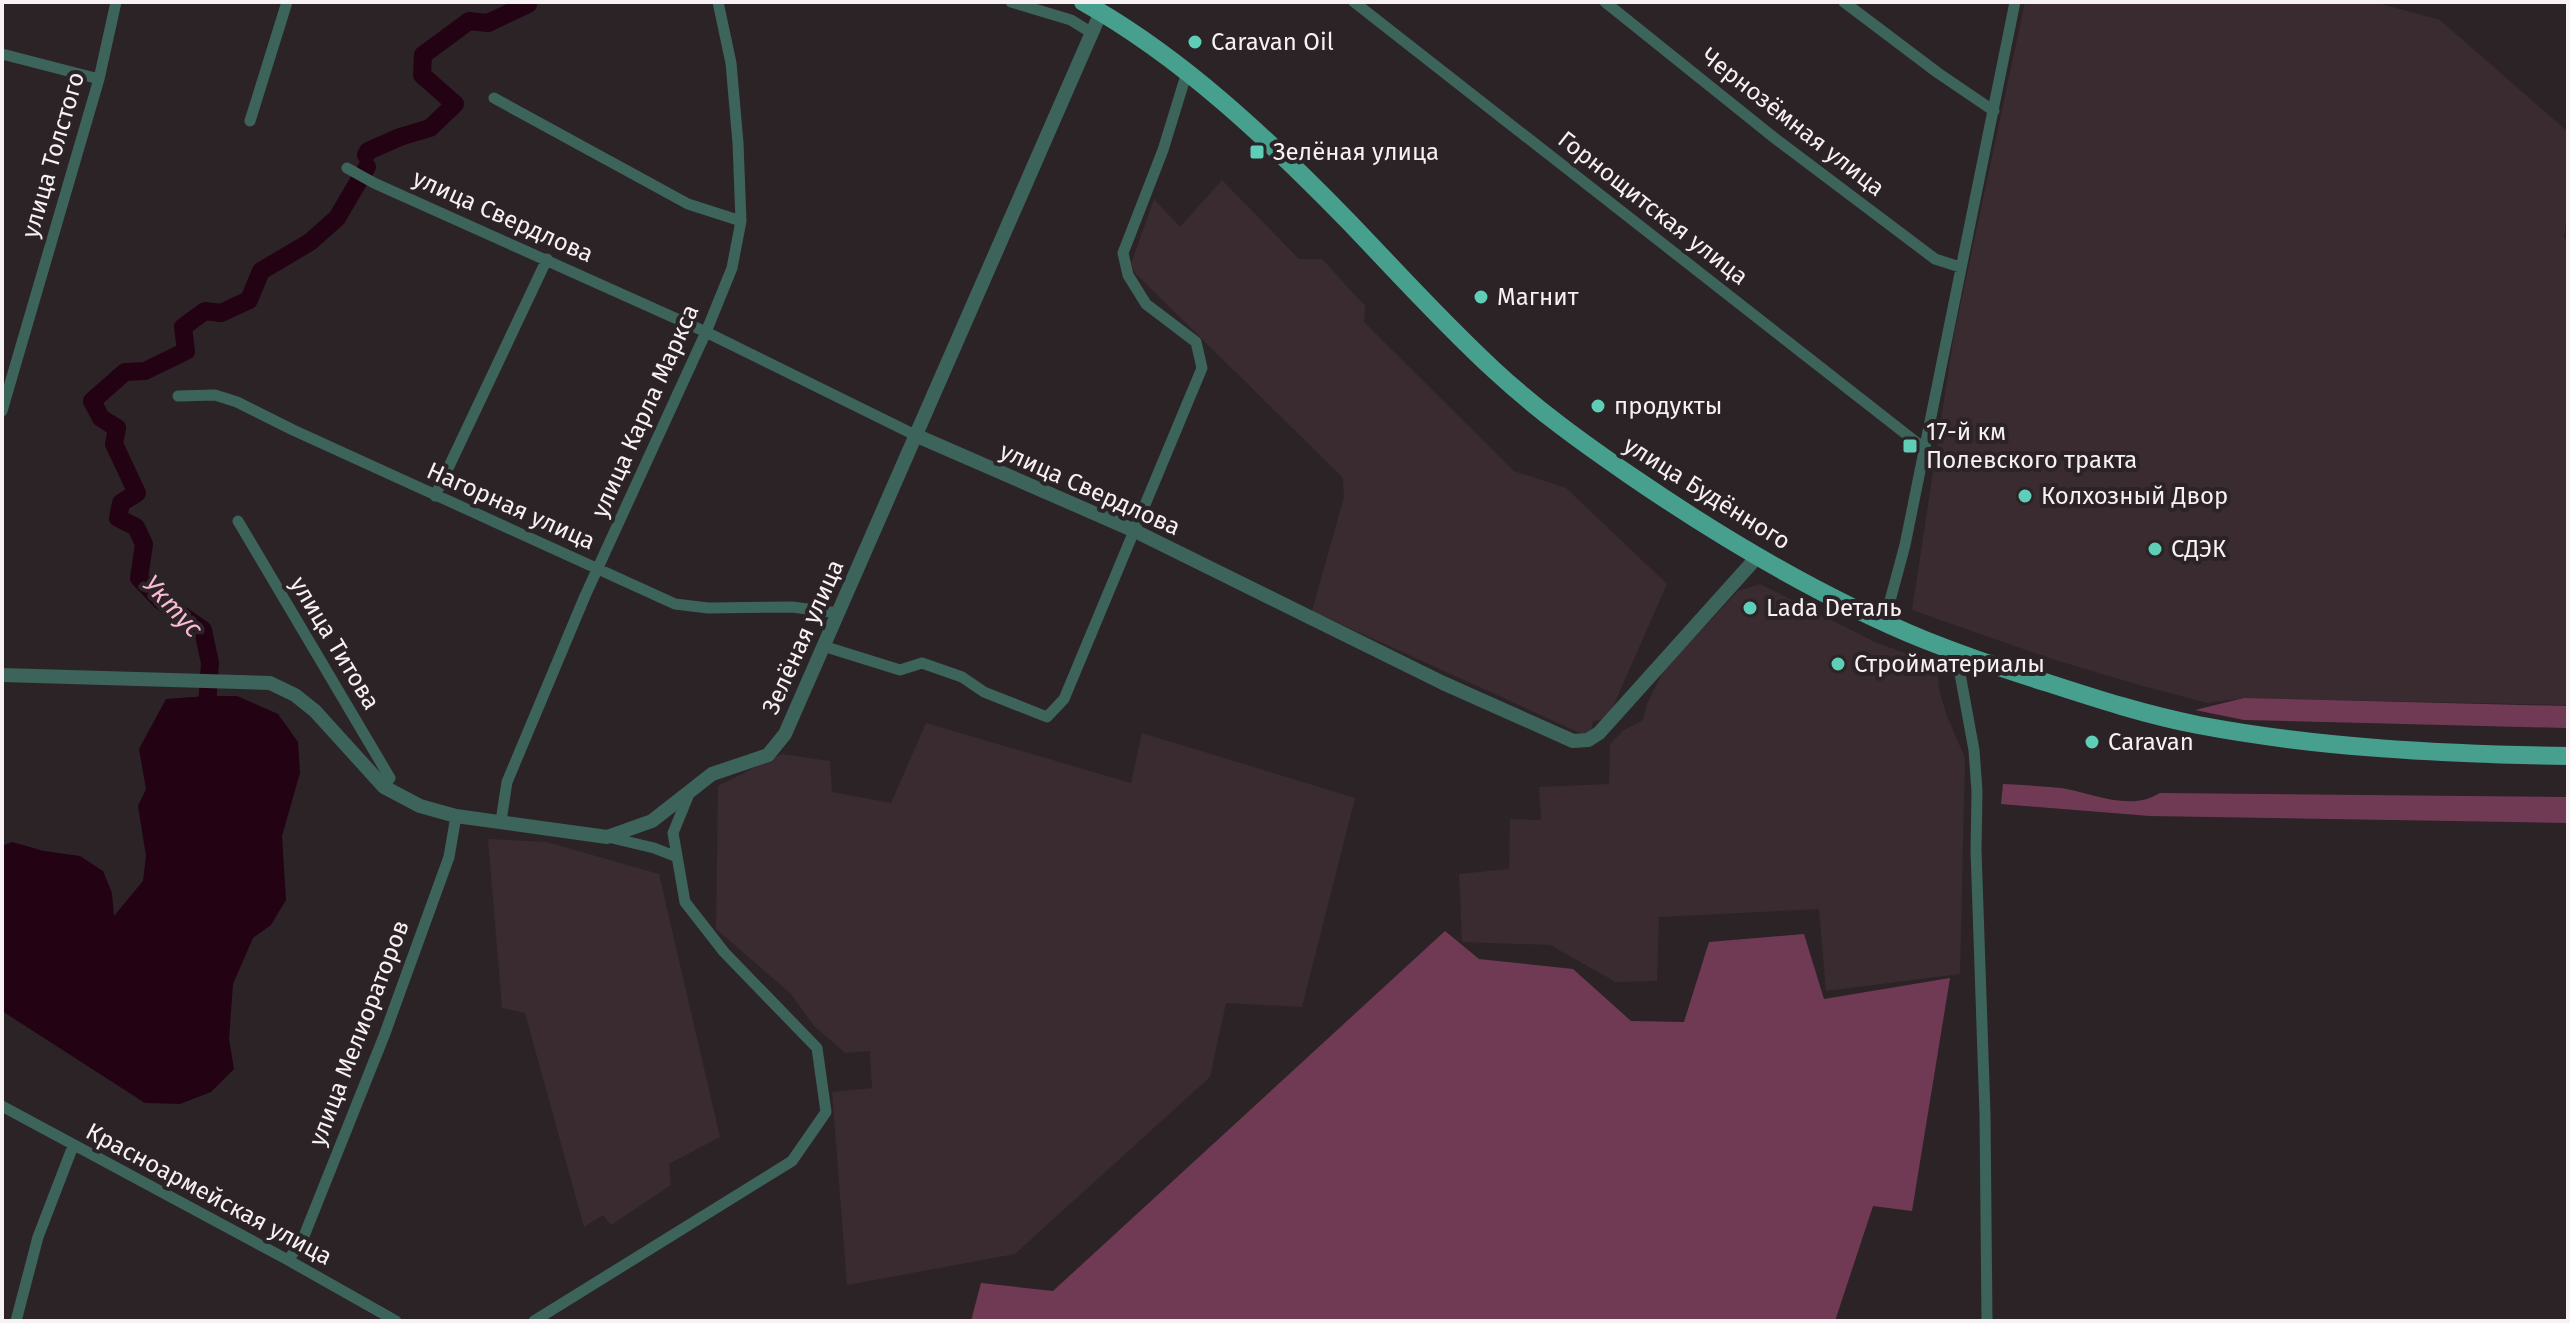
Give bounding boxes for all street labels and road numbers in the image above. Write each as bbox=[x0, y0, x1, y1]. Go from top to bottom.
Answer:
street label: Чернозёмная улица bbox=[1696, 42, 1890, 202]
street label: улица Толстого bbox=[16, 69, 90, 241]
street label: Горнощитская улица bbox=[1553, 125, 1753, 291]
street label: улица Свердлова bbox=[408, 164, 598, 268]
street label: улица Карла Маркса bbox=[585, 300, 705, 522]
street label: улица Будённого bbox=[1619, 430, 1795, 556]
street label: улица Свердлова bbox=[995, 437, 1185, 541]
street label: Нагорная улица bbox=[423, 456, 599, 556]
street label: Зелёная улица bbox=[756, 555, 850, 719]
street label: улица Титова bbox=[284, 572, 386, 714]
street label: улица Мелиораторов bbox=[303, 916, 415, 1150]
street label: Красноармейская улица bbox=[81, 1117, 337, 1271]

